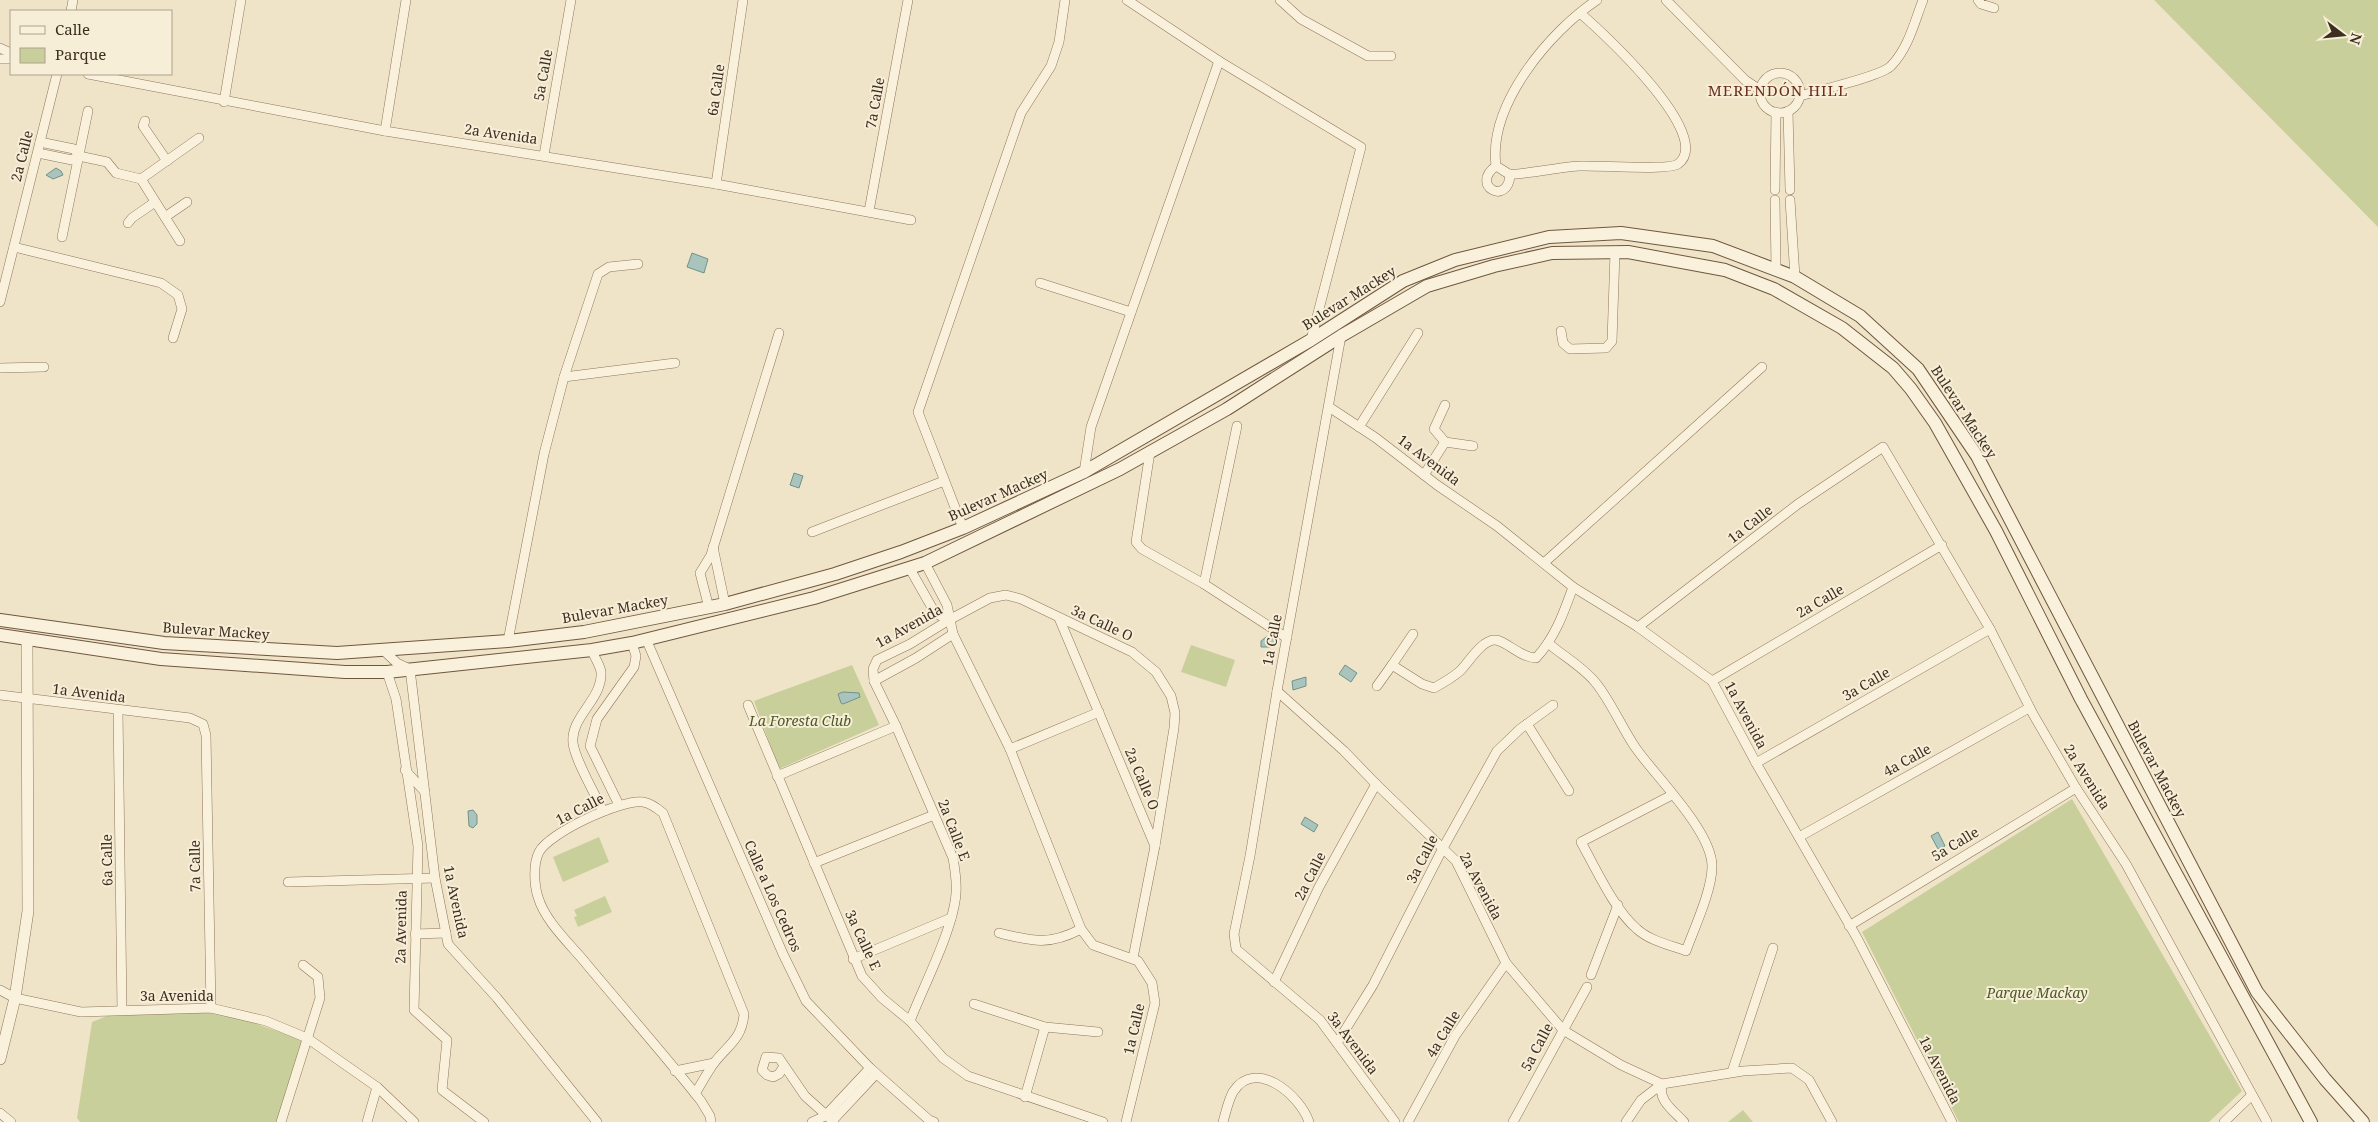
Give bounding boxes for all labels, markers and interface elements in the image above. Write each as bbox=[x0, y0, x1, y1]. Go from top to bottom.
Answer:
legend bbox=[10, 10, 172, 75]
north arrow bbox=[2318, 10, 2368, 60]
text: Calle bbox=[55, 19, 90, 39]
text: N bbox=[2345, 31, 2367, 47]
text: Parque bbox=[55, 44, 106, 64]
street label: 5a Calle bbox=[529, 48, 556, 102]
street label: 6a Calle bbox=[702, 63, 729, 117]
street label: 7a Calle bbox=[861, 76, 888, 130]
district label: MERENDÓN HILL bbox=[1708, 80, 1848, 100]
street label: 2a Avenida bbox=[463, 119, 539, 148]
street label: 2a Calle bbox=[6, 128, 37, 183]
street label: Bulevar Mackey bbox=[1298, 261, 1399, 334]
street label: Bulevar Mackey bbox=[1927, 362, 2002, 462]
street label: 1a Avenida bbox=[1394, 430, 1465, 490]
street label: Bulevar Mackey bbox=[945, 464, 1051, 525]
street label: 1a Calle bbox=[1723, 500, 1776, 547]
street label: 2a Calle bbox=[1792, 579, 1847, 622]
street label: Bulevar Mackey bbox=[560, 590, 669, 627]
street label: 1a Avenida bbox=[872, 599, 946, 652]
street label: 3a Calle O bbox=[1068, 600, 1136, 645]
street label: 1a Calle bbox=[1257, 613, 1286, 667]
street label: Bulevar Mackey bbox=[162, 617, 270, 644]
street label: 3a Calle bbox=[1838, 662, 1893, 705]
street label: 1a Avenida bbox=[1721, 678, 1772, 752]
street label: 1a Avenida bbox=[51, 679, 127, 706]
park label: La Foresta Club bbox=[748, 711, 851, 730]
street label: Bulevar Mackey bbox=[2124, 717, 2191, 821]
street label: 4a Calle bbox=[1879, 739, 1934, 780]
street label: 2a Avenida bbox=[2060, 740, 2115, 813]
street label: 2a Calle O bbox=[1121, 745, 1164, 813]
street label: 1a Calle bbox=[552, 788, 607, 829]
street label: 2a Calle E bbox=[934, 796, 975, 864]
street label: 5a Calle bbox=[1928, 822, 1982, 865]
street label: 3a Calle bbox=[1401, 831, 1442, 886]
street label: 6a Calle bbox=[97, 834, 116, 886]
street label: Calle a Los Cedros bbox=[740, 837, 807, 955]
street label: 7a Calle bbox=[185, 840, 204, 892]
street label: 2a Calle bbox=[1289, 848, 1330, 903]
street label: 2a Avenida bbox=[1456, 849, 1507, 923]
street label: 1a Avenida bbox=[440, 864, 473, 940]
street label: 2a Avenida bbox=[390, 890, 411, 964]
street label: 3a Calle E bbox=[841, 907, 886, 973]
park label: Parque Mackay bbox=[1985, 983, 2088, 1002]
street label: 3a Avenida bbox=[140, 986, 214, 1005]
street label: 1a Calle bbox=[1118, 1001, 1149, 1056]
street label: 3a Avenida bbox=[1324, 1007, 1383, 1078]
street label: 4a Calle bbox=[1421, 1007, 1464, 1061]
street label: 5a Calle bbox=[1516, 1019, 1557, 1074]
street label: 1a Avenida bbox=[1915, 1033, 1966, 1107]

